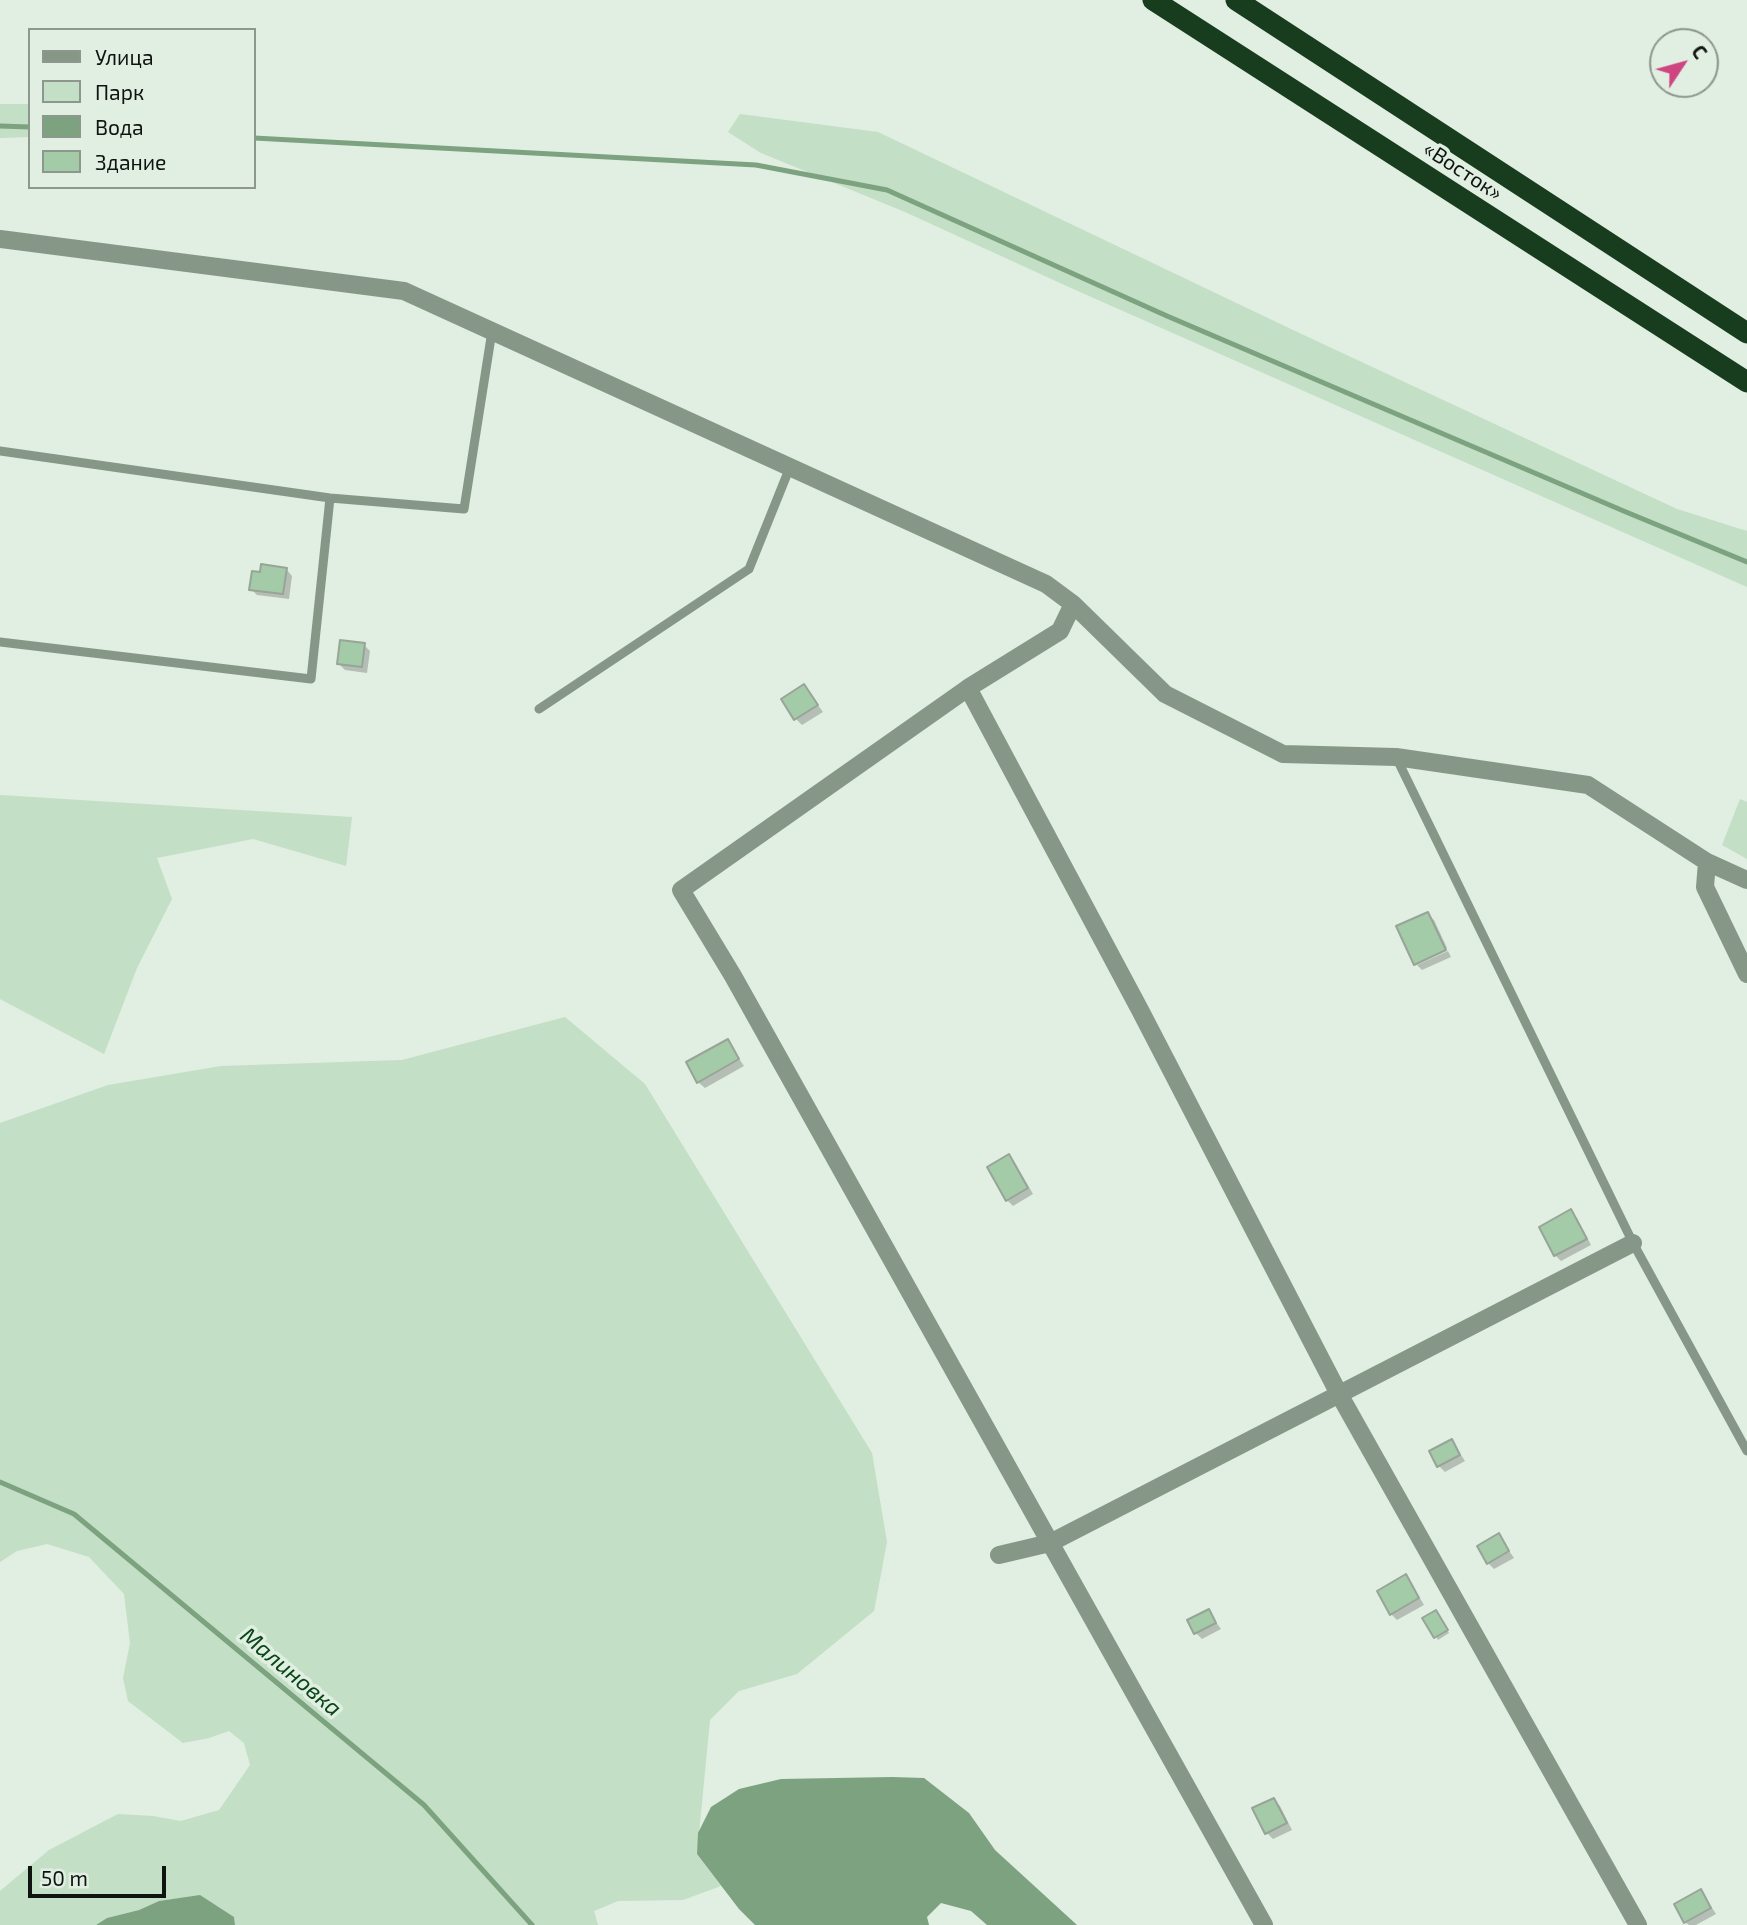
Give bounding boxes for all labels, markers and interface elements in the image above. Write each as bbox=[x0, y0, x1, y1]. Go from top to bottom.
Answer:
legend bbox=[28, 28, 256, 189]
north arrow bbox=[1649, 28, 1719, 98]
text: С bbox=[1687, 40, 1712, 63]
text: Улица bbox=[95, 44, 154, 69]
text: Парк bbox=[95, 79, 144, 104]
text: Вода bbox=[95, 114, 144, 139]
street label: «Восток» bbox=[1419, 136, 1507, 206]
text: Здание bbox=[95, 149, 166, 174]
water label: Малиновка bbox=[235, 1622, 347, 1722]
scale bar bbox=[32, 1852, 170, 1896]
text: 50 m bbox=[41, 1865, 88, 1890]

